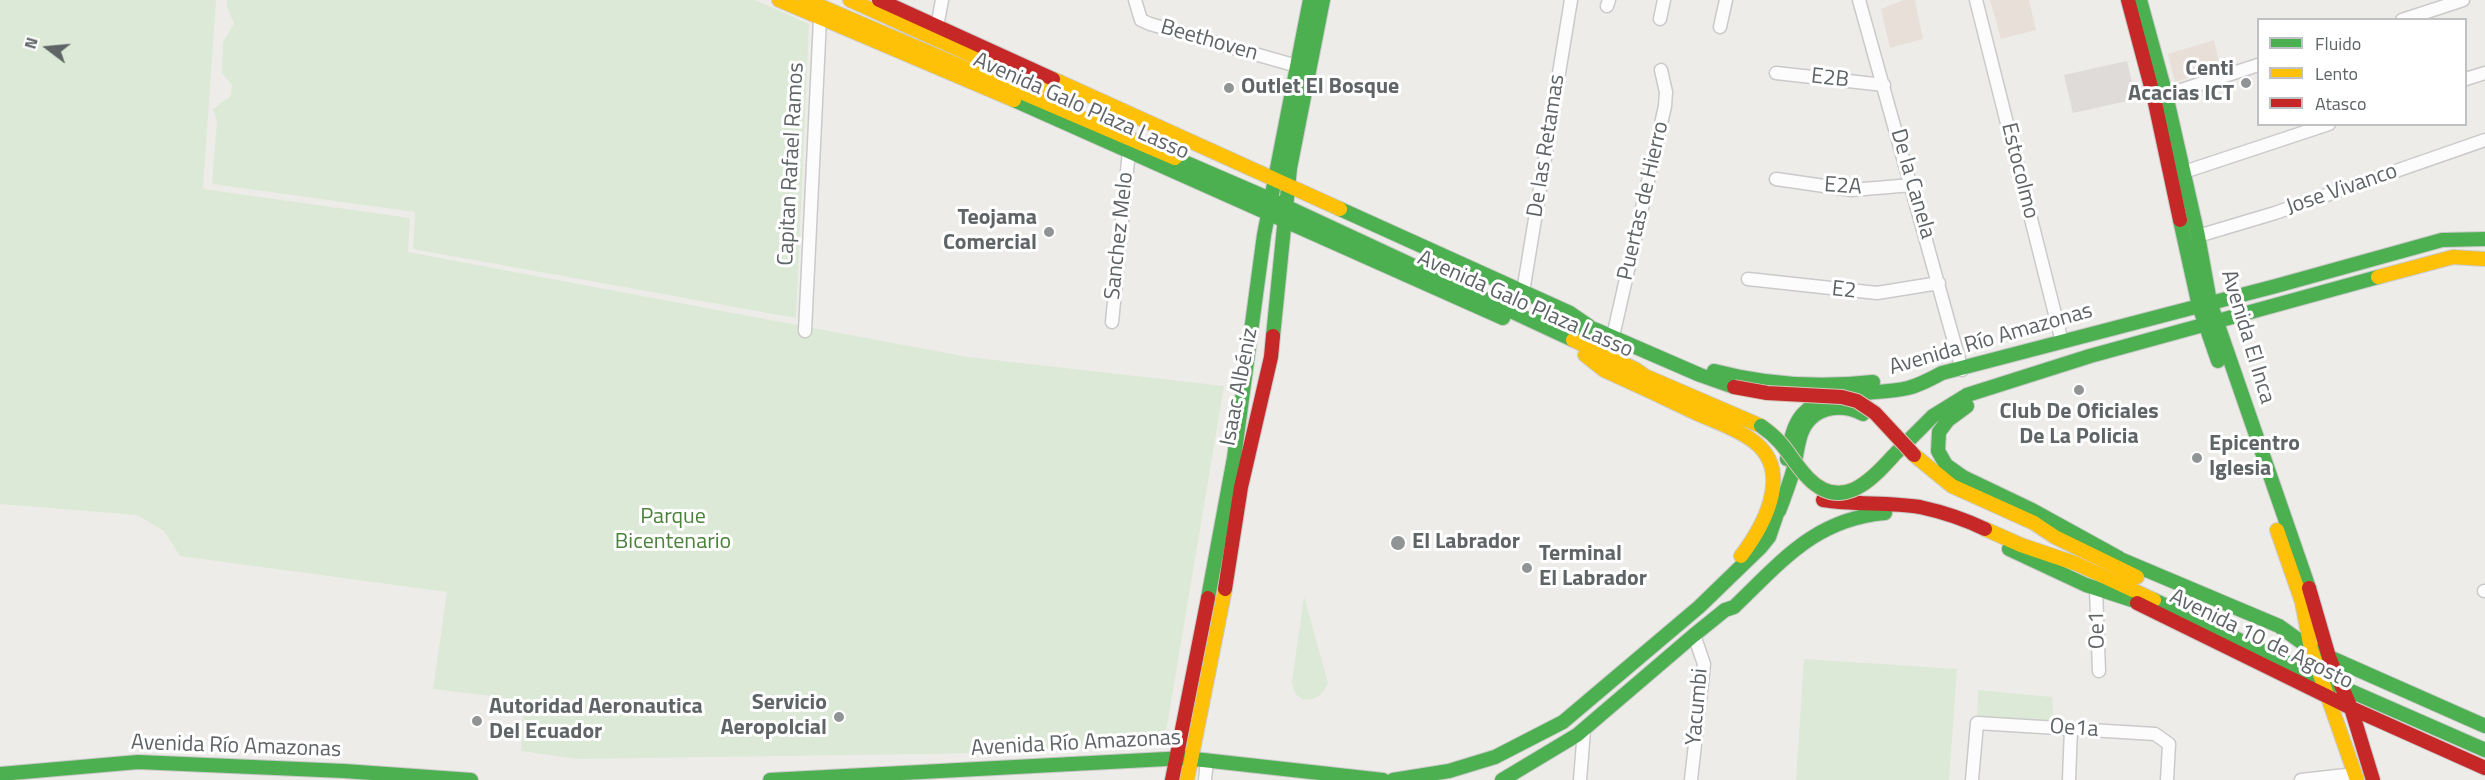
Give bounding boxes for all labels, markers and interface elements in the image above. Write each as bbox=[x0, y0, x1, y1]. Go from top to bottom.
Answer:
street label: Beethoven bbox=[1157, 15, 1261, 67]
north arrow bbox=[18, 18, 78, 78]
legend bbox=[2257, 18, 2467, 126]
text: Fluido bbox=[2315, 30, 2361, 57]
text: N bbox=[18, 34, 44, 52]
street label: Avenida Galo Plaza Lasso bbox=[969, 48, 1193, 166]
place label: Centi Acacias ICT bbox=[2128, 57, 2234, 108]
text: Lento bbox=[2315, 60, 2358, 87]
street label: Capitan Rafael Ramos bbox=[773, 62, 811, 266]
street label: E2B bbox=[1810, 64, 1850, 94]
street label: De las Retamas bbox=[1523, 73, 1571, 219]
place label: Outlet El Bosque bbox=[1241, 75, 1399, 101]
marker: Centi Acacias ICT bbox=[2239, 76, 2253, 90]
marker: Outlet El Bosque bbox=[1222, 81, 1236, 95]
text: Atasco bbox=[2315, 90, 2366, 117]
street label: Puertas de Hierro bbox=[1613, 119, 1675, 283]
street label: Estocolmo bbox=[1994, 120, 2044, 222]
street label: De la Canela bbox=[1884, 126, 1940, 242]
street label: Jose Vivanco bbox=[2283, 159, 2401, 221]
street label: Sanchez Melo bbox=[1100, 171, 1140, 301]
street label: E2A bbox=[1823, 173, 1863, 201]
place label: Teojama Comercial bbox=[943, 206, 1037, 258]
marker: Teojama Comercial bbox=[1042, 225, 1056, 239]
street label: Avenida Galo Plaza Lasso bbox=[1413, 246, 1637, 364]
street label: Avenida El Inca bbox=[2214, 267, 2280, 407]
street label: E2 bbox=[1830, 277, 1858, 305]
street label: Avenida Río Amazonas bbox=[1886, 298, 2096, 382]
street label: Isaac Albéniz bbox=[1216, 326, 1264, 448]
marker: Club De Oficiales De La Policia bbox=[2072, 383, 2086, 397]
place label: Club De Oficiales De La Policia bbox=[1999, 400, 2159, 452]
place label: Epicentro Iglesia bbox=[2209, 432, 2300, 484]
marker: Epicentro Iglesia bbox=[2190, 451, 2204, 465]
park label: Parque Bicentenario bbox=[615, 505, 731, 556]
place label: El Labrador bbox=[1412, 530, 1520, 556]
marker: El Labrador bbox=[1389, 534, 1407, 552]
place label: Terminal El Labrador bbox=[1539, 542, 1647, 594]
marker: Terminal El Labrador bbox=[1520, 561, 1534, 575]
street label: Avenida 10 de Agosto bbox=[2165, 584, 2357, 696]
street label: Oe1 bbox=[2084, 611, 2112, 649]
street label: Yacumbi bbox=[1681, 667, 1715, 747]
place label: Servicio Aeropolcial bbox=[720, 691, 827, 742]
place label: Autoridad Aeronautica Del Ecuador bbox=[489, 695, 703, 746]
marker: Servicio Aeropolcial bbox=[832, 710, 846, 724]
marker: Autoridad Aeronautica Del Ecuador bbox=[470, 714, 484, 728]
street label: Oe1a bbox=[2049, 714, 2099, 744]
street label: Avenida Río Amazonas bbox=[970, 725, 1182, 763]
street label: Avenida Río Amazonas bbox=[130, 730, 342, 764]

